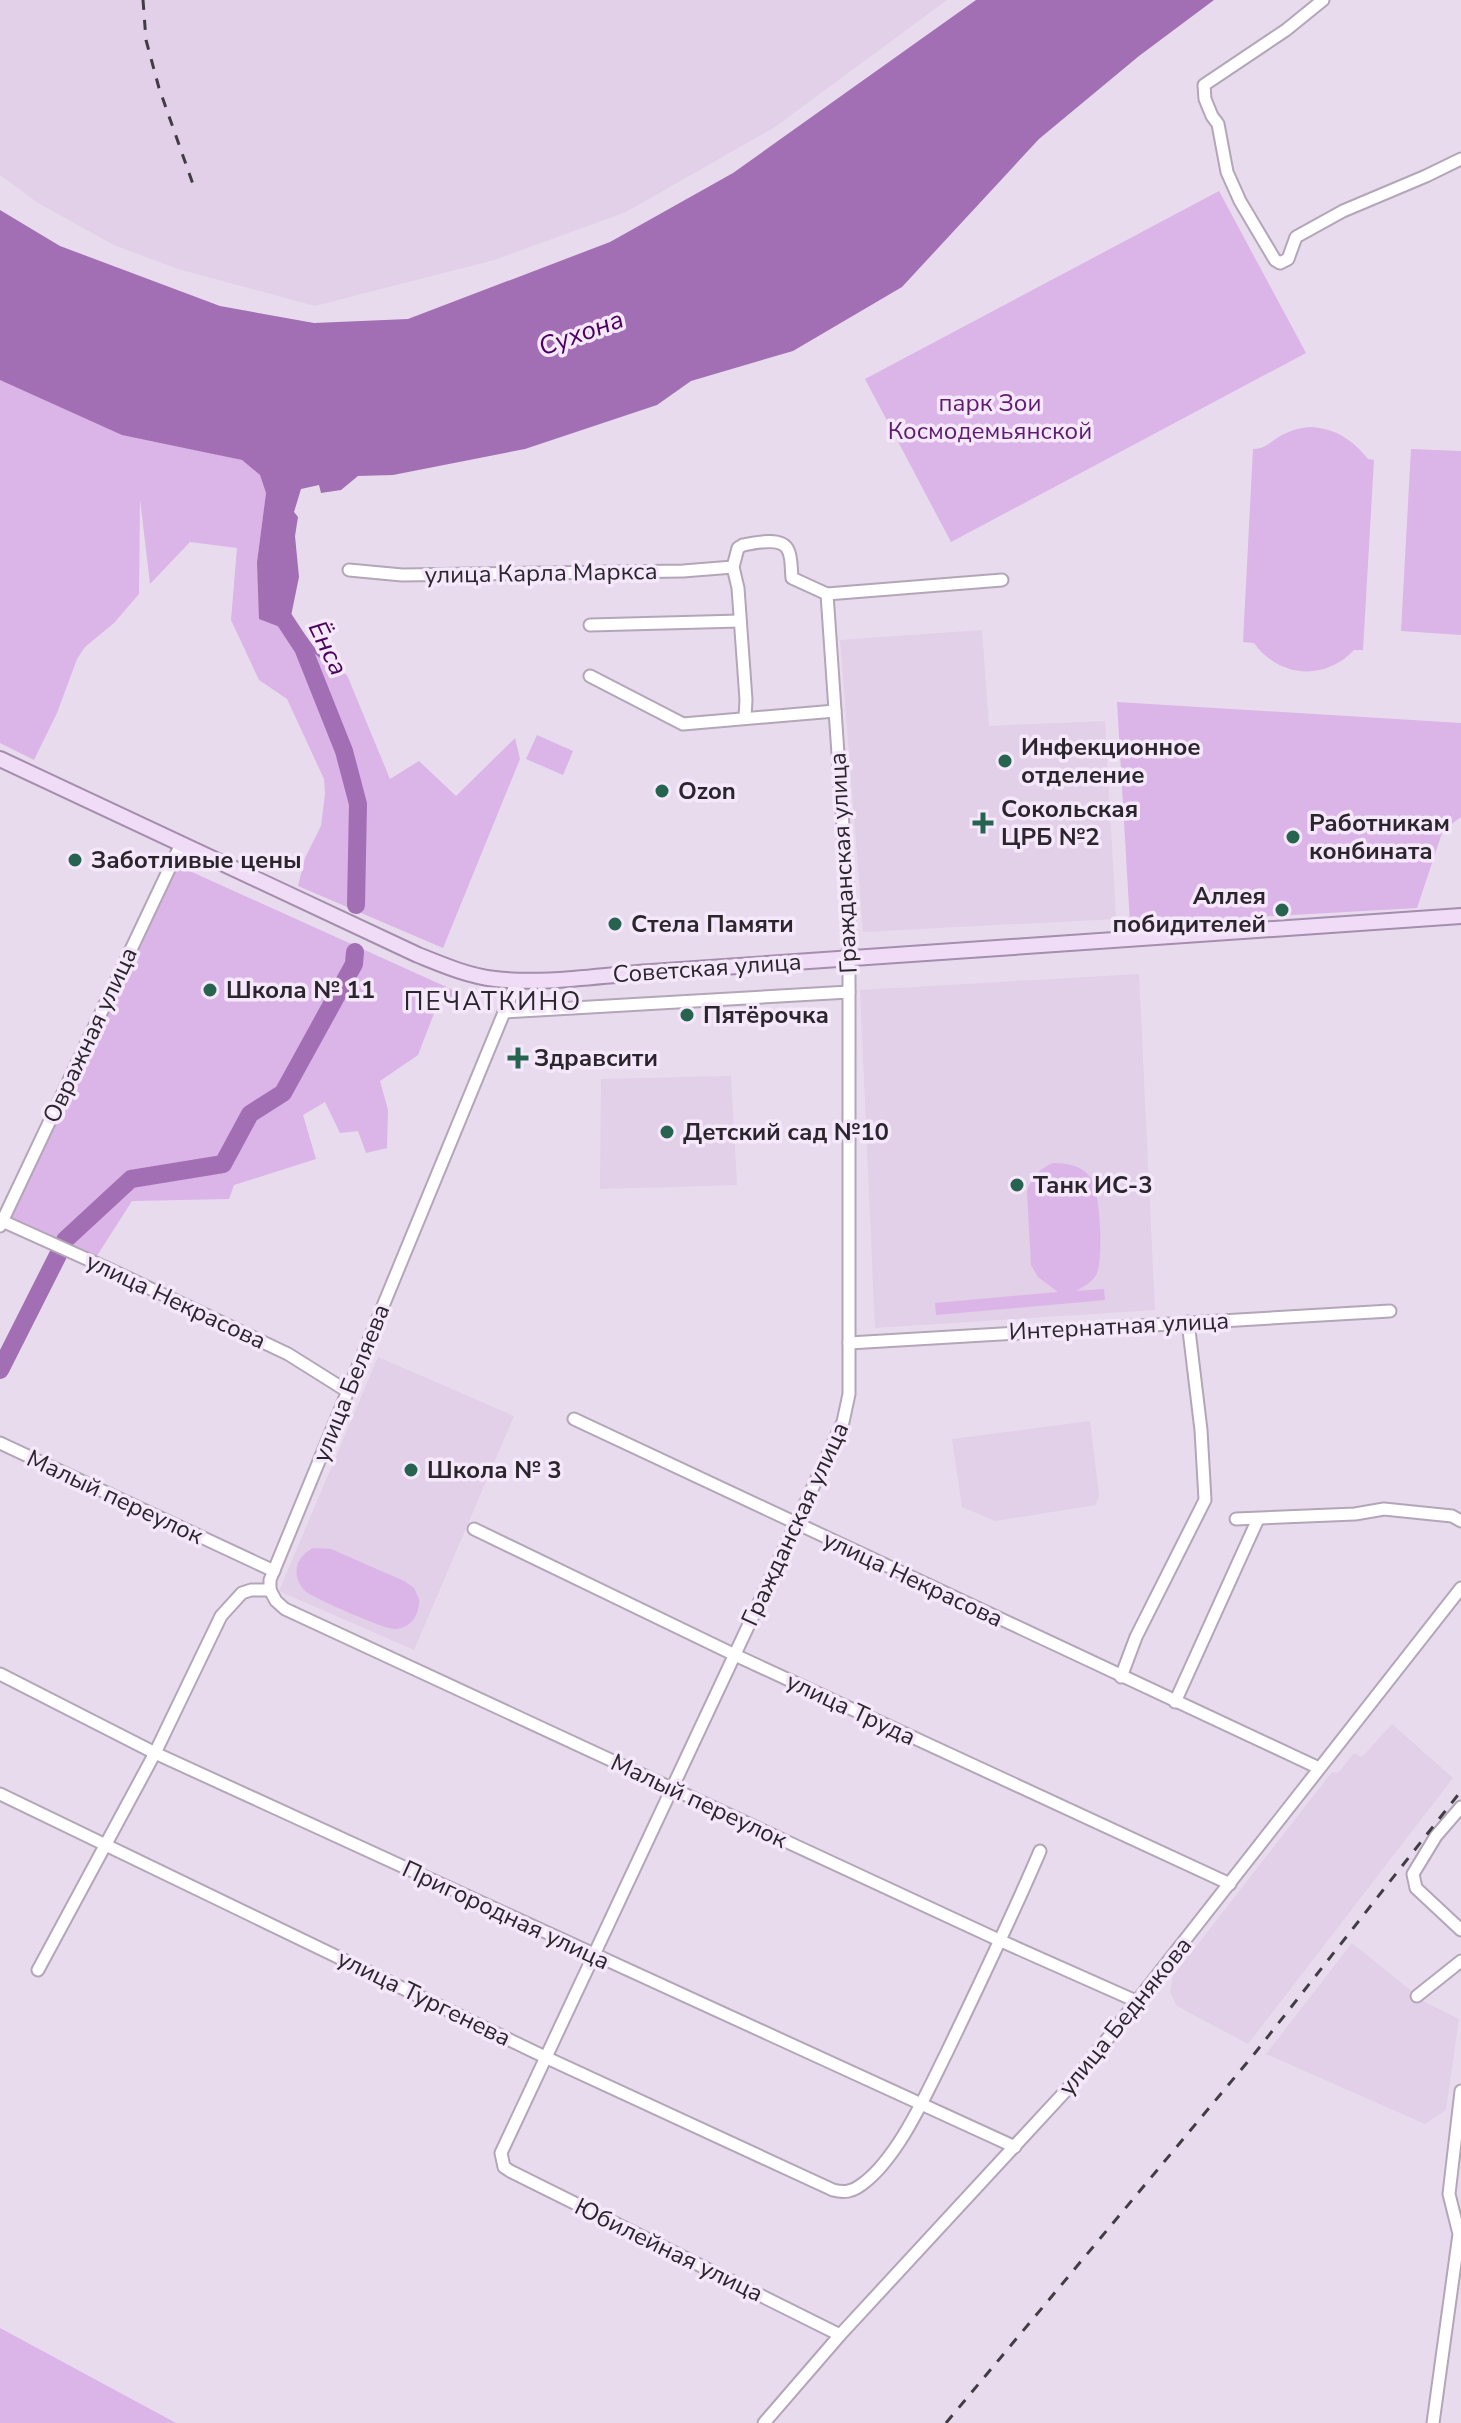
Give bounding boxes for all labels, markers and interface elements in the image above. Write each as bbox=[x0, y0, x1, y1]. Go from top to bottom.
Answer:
water label: Сухона bbox=[534, 301, 628, 365]
park label: парк Зои Космодемьянской bbox=[888, 387, 1092, 447]
street label: улица Карла Маркса bbox=[424, 555, 658, 591]
water label: Ёнса bbox=[300, 615, 356, 681]
place label: Инфекционное отделение bbox=[1021, 731, 1201, 791]
street label: Гражданская улица bbox=[821, 752, 865, 974]
marker: Инфекционное отделение bbox=[996, 752, 1014, 770]
place label: Ozon bbox=[678, 775, 736, 807]
marker: Ozon bbox=[653, 782, 671, 800]
place label: Сокольская ЦРБ №2 bbox=[1001, 793, 1138, 853]
place label: Работникам конбината bbox=[1309, 807, 1450, 867]
marker: Сокольская ЦРБ №2 bbox=[972, 812, 994, 834]
marker: Работникам конбината bbox=[1284, 828, 1302, 846]
place label: Заботливые цены bbox=[91, 844, 302, 876]
marker: Заботливые цены bbox=[66, 851, 84, 869]
place label: Аллея побидителей bbox=[1113, 880, 1266, 940]
marker: Аллея побидителей bbox=[1273, 901, 1291, 919]
place label: Стела Памяти bbox=[631, 908, 794, 940]
marker: Стела Памяти bbox=[606, 915, 624, 933]
street label: Овражная улица bbox=[35, 942, 145, 1128]
street label: Советская улица bbox=[612, 945, 802, 991]
place label: Школа № 11 bbox=[226, 974, 375, 1006]
marker: Школа № 11 bbox=[201, 981, 219, 999]
district label: ПЕЧАТКИНО bbox=[404, 984, 582, 1019]
place label: Пятёрочка bbox=[703, 999, 829, 1031]
marker: Пятёрочка bbox=[678, 1006, 696, 1024]
place label: Здравсити bbox=[534, 1042, 658, 1074]
marker: Здравсити bbox=[509, 1049, 527, 1067]
place label: Детский сад №10 bbox=[683, 1116, 889, 1148]
marker: Детский сад №10 bbox=[658, 1123, 676, 1141]
place label: Танк ИС-3 bbox=[1033, 1169, 1153, 1201]
marker: Танк ИС-3 bbox=[1008, 1176, 1026, 1194]
street label: улица Некрасова bbox=[81, 1245, 271, 1357]
street label: улица Беляева bbox=[305, 1299, 397, 1467]
street label: Интернатная улица bbox=[1008, 1304, 1230, 1348]
street label: Гражданская улица bbox=[734, 1417, 856, 1631]
street label: Малый переулок bbox=[22, 1442, 209, 1552]
place label: Школа № 3 bbox=[427, 1454, 562, 1486]
marker: Школа № 3 bbox=[402, 1461, 420, 1479]
street label: улица Некрасова bbox=[818, 1523, 1008, 1635]
street label: улица Труда bbox=[781, 1665, 921, 1753]
street label: Малый переулок bbox=[606, 1746, 793, 1856]
street label: Пригородная улица bbox=[397, 1853, 615, 1977]
street label: улица Беднякова bbox=[1051, 1930, 1199, 2102]
street label: улица Тургенева bbox=[332, 1942, 516, 2054]
street label: Юбилейная улица bbox=[570, 2191, 768, 2309]

